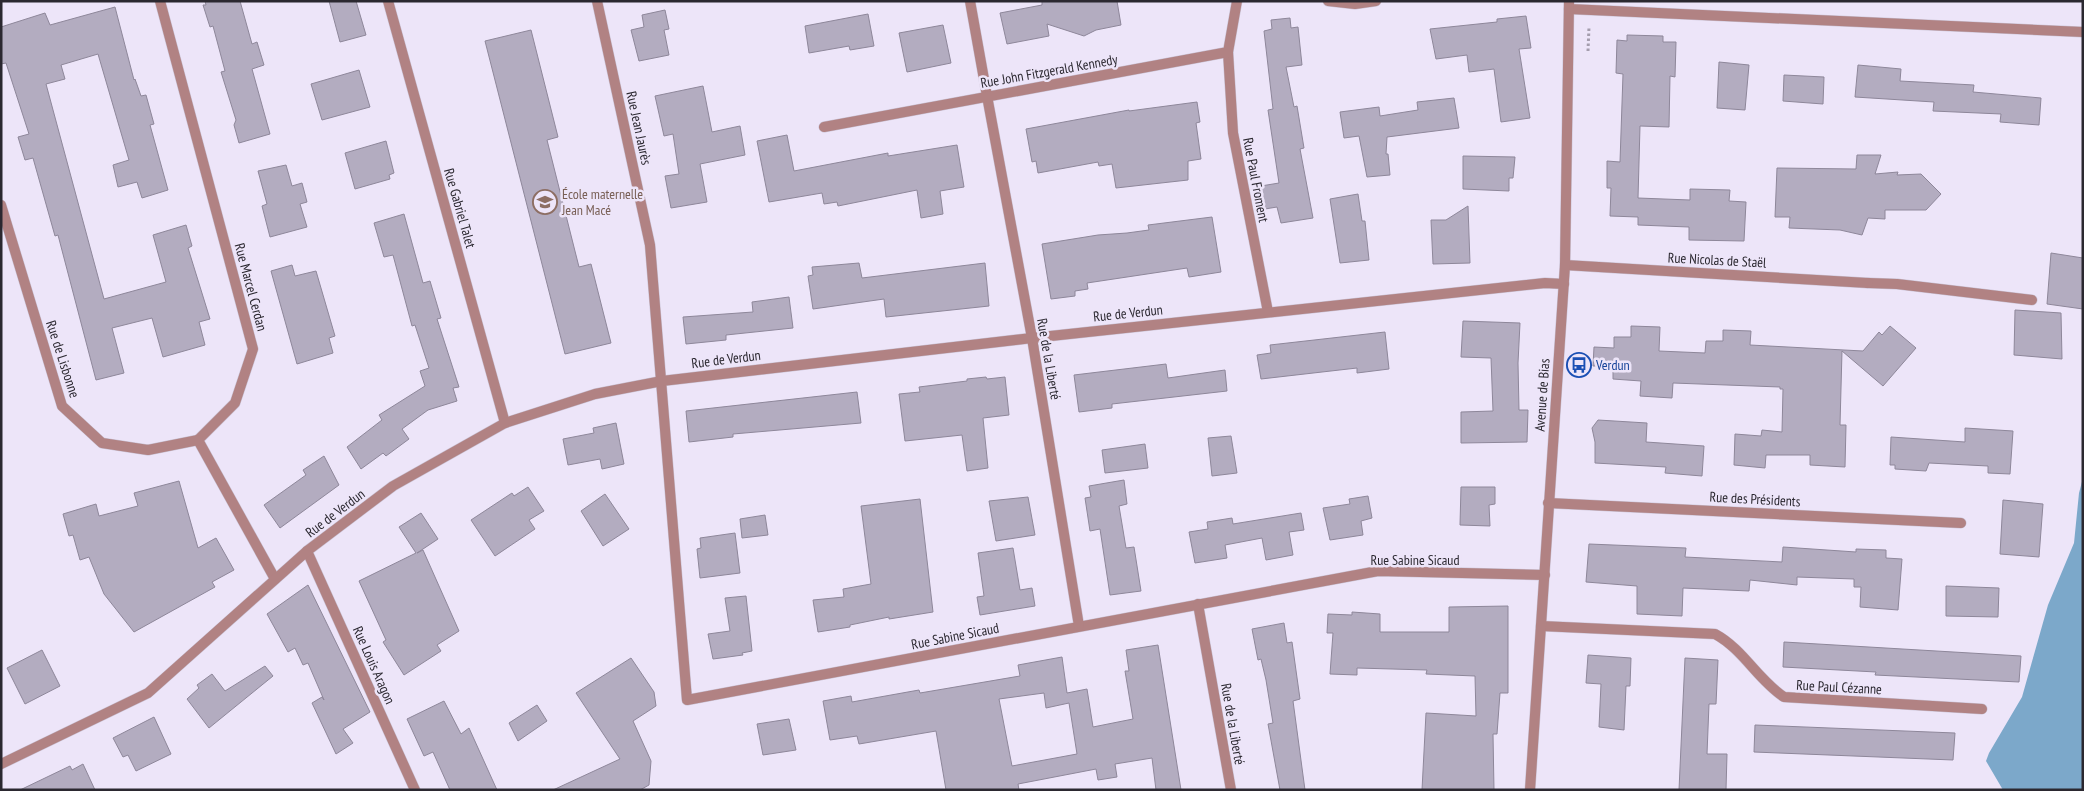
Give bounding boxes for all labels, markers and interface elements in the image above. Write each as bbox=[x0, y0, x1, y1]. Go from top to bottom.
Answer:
street label: Rue John Fitzgerald Kennedy bbox=[979, 50, 1120, 92]
street label: Rue Jean Jaurès bbox=[622, 90, 656, 167]
street label: Rue Paul Froment bbox=[1239, 136, 1273, 224]
street label: Rue Gabriel Talet bbox=[440, 166, 480, 250]
place label: École maternelle Jean Macé bbox=[561, 185, 643, 219]
school or university icon: École maternelle Jean Macé bbox=[532, 189, 558, 215]
street label: Rue Marcel Cerdan bbox=[231, 241, 271, 333]
street label: Rue Nicolas de Staël bbox=[1667, 248, 1768, 272]
street label: Rue de Verdun bbox=[1092, 300, 1164, 326]
street label: Rue de la Liberté bbox=[1033, 317, 1065, 401]
street label: Rue de Lisbonne bbox=[42, 318, 84, 400]
street label: Rue de Verdun bbox=[690, 346, 762, 372]
bus stop icon: Verdun bbox=[1566, 352, 1592, 378]
place label: Verdun bbox=[1595, 356, 1630, 374]
street label: Avenue de Bias bbox=[1530, 358, 1554, 432]
street label: Rue de Verdun bbox=[302, 485, 368, 541]
street label: Rue des Présidents bbox=[1709, 488, 1801, 510]
street label: Rue Sabine Sicaud bbox=[1371, 551, 1459, 569]
street label: Rue Sabine Sicaud bbox=[910, 619, 1000, 653]
street label: Rue Louis Aragon bbox=[349, 623, 399, 707]
street label: Rue Paul Cézanne bbox=[1796, 676, 1883, 698]
street label: Rue de la Liberté bbox=[1217, 682, 1249, 766]

